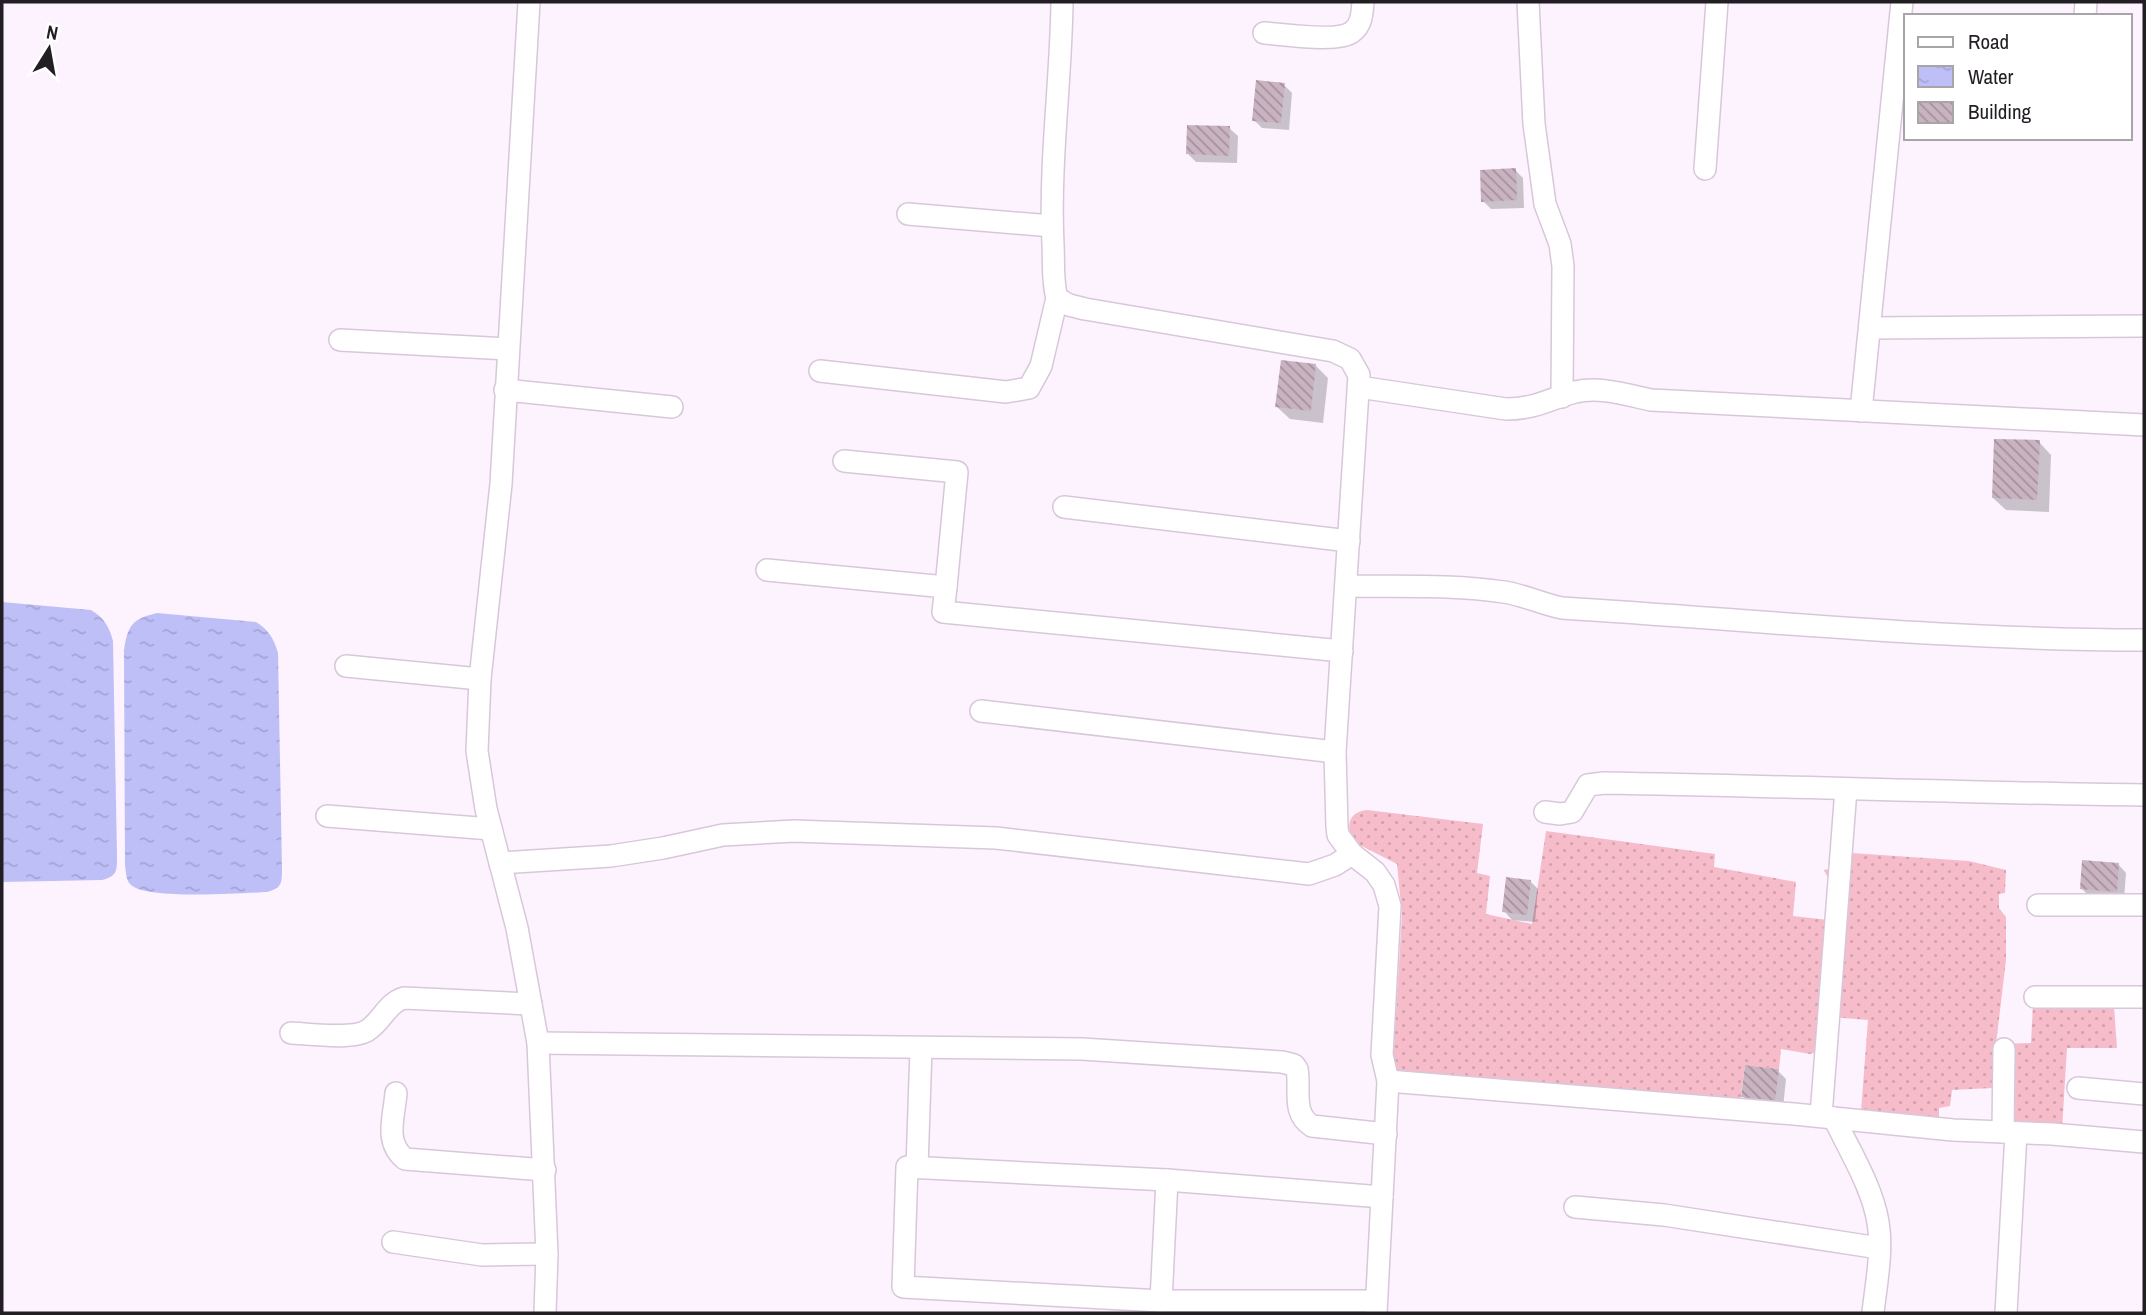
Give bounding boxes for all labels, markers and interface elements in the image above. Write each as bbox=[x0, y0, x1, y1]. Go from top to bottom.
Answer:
north arrow bbox=[14, 14, 84, 84]
legend bbox=[1904, 14, 2132, 140]
text: N bbox=[44, 18, 60, 46]
text: Road bbox=[1968, 27, 2009, 56]
text: Water bbox=[1968, 62, 2014, 91]
text: Building bbox=[1968, 97, 2032, 126]

